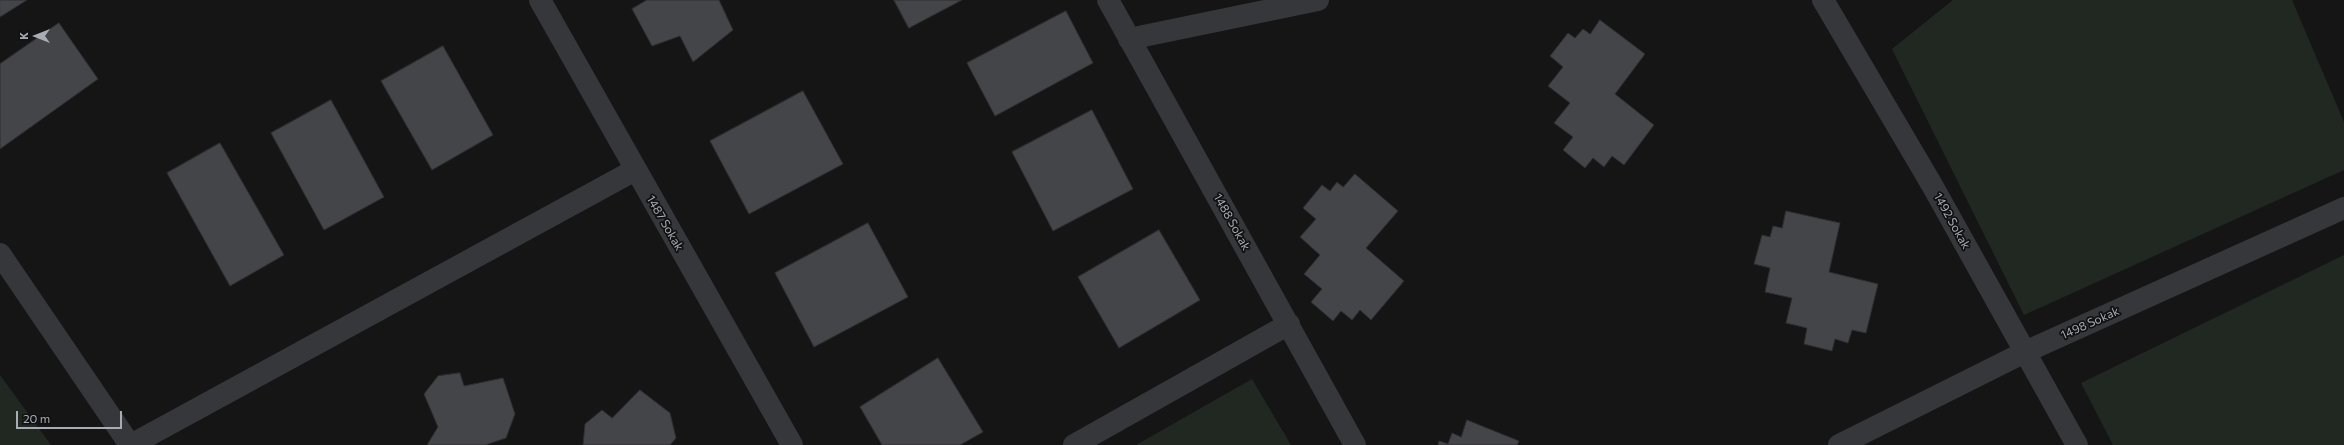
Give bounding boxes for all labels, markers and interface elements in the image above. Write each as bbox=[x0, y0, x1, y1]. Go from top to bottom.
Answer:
north arrow bbox=[16, 16, 56, 56]
text: K bbox=[17, 32, 30, 40]
street label: 1492 Sokak bbox=[1931, 190, 1973, 252]
street label: 1488 Sokak bbox=[1211, 191, 1253, 253]
street label: 1487 Sokak bbox=[643, 193, 687, 253]
street label: 1498 Sokak bbox=[2058, 304, 2122, 342]
scale bar bbox=[18, 403, 124, 429]
text: 20 m bbox=[23, 411, 50, 425]

